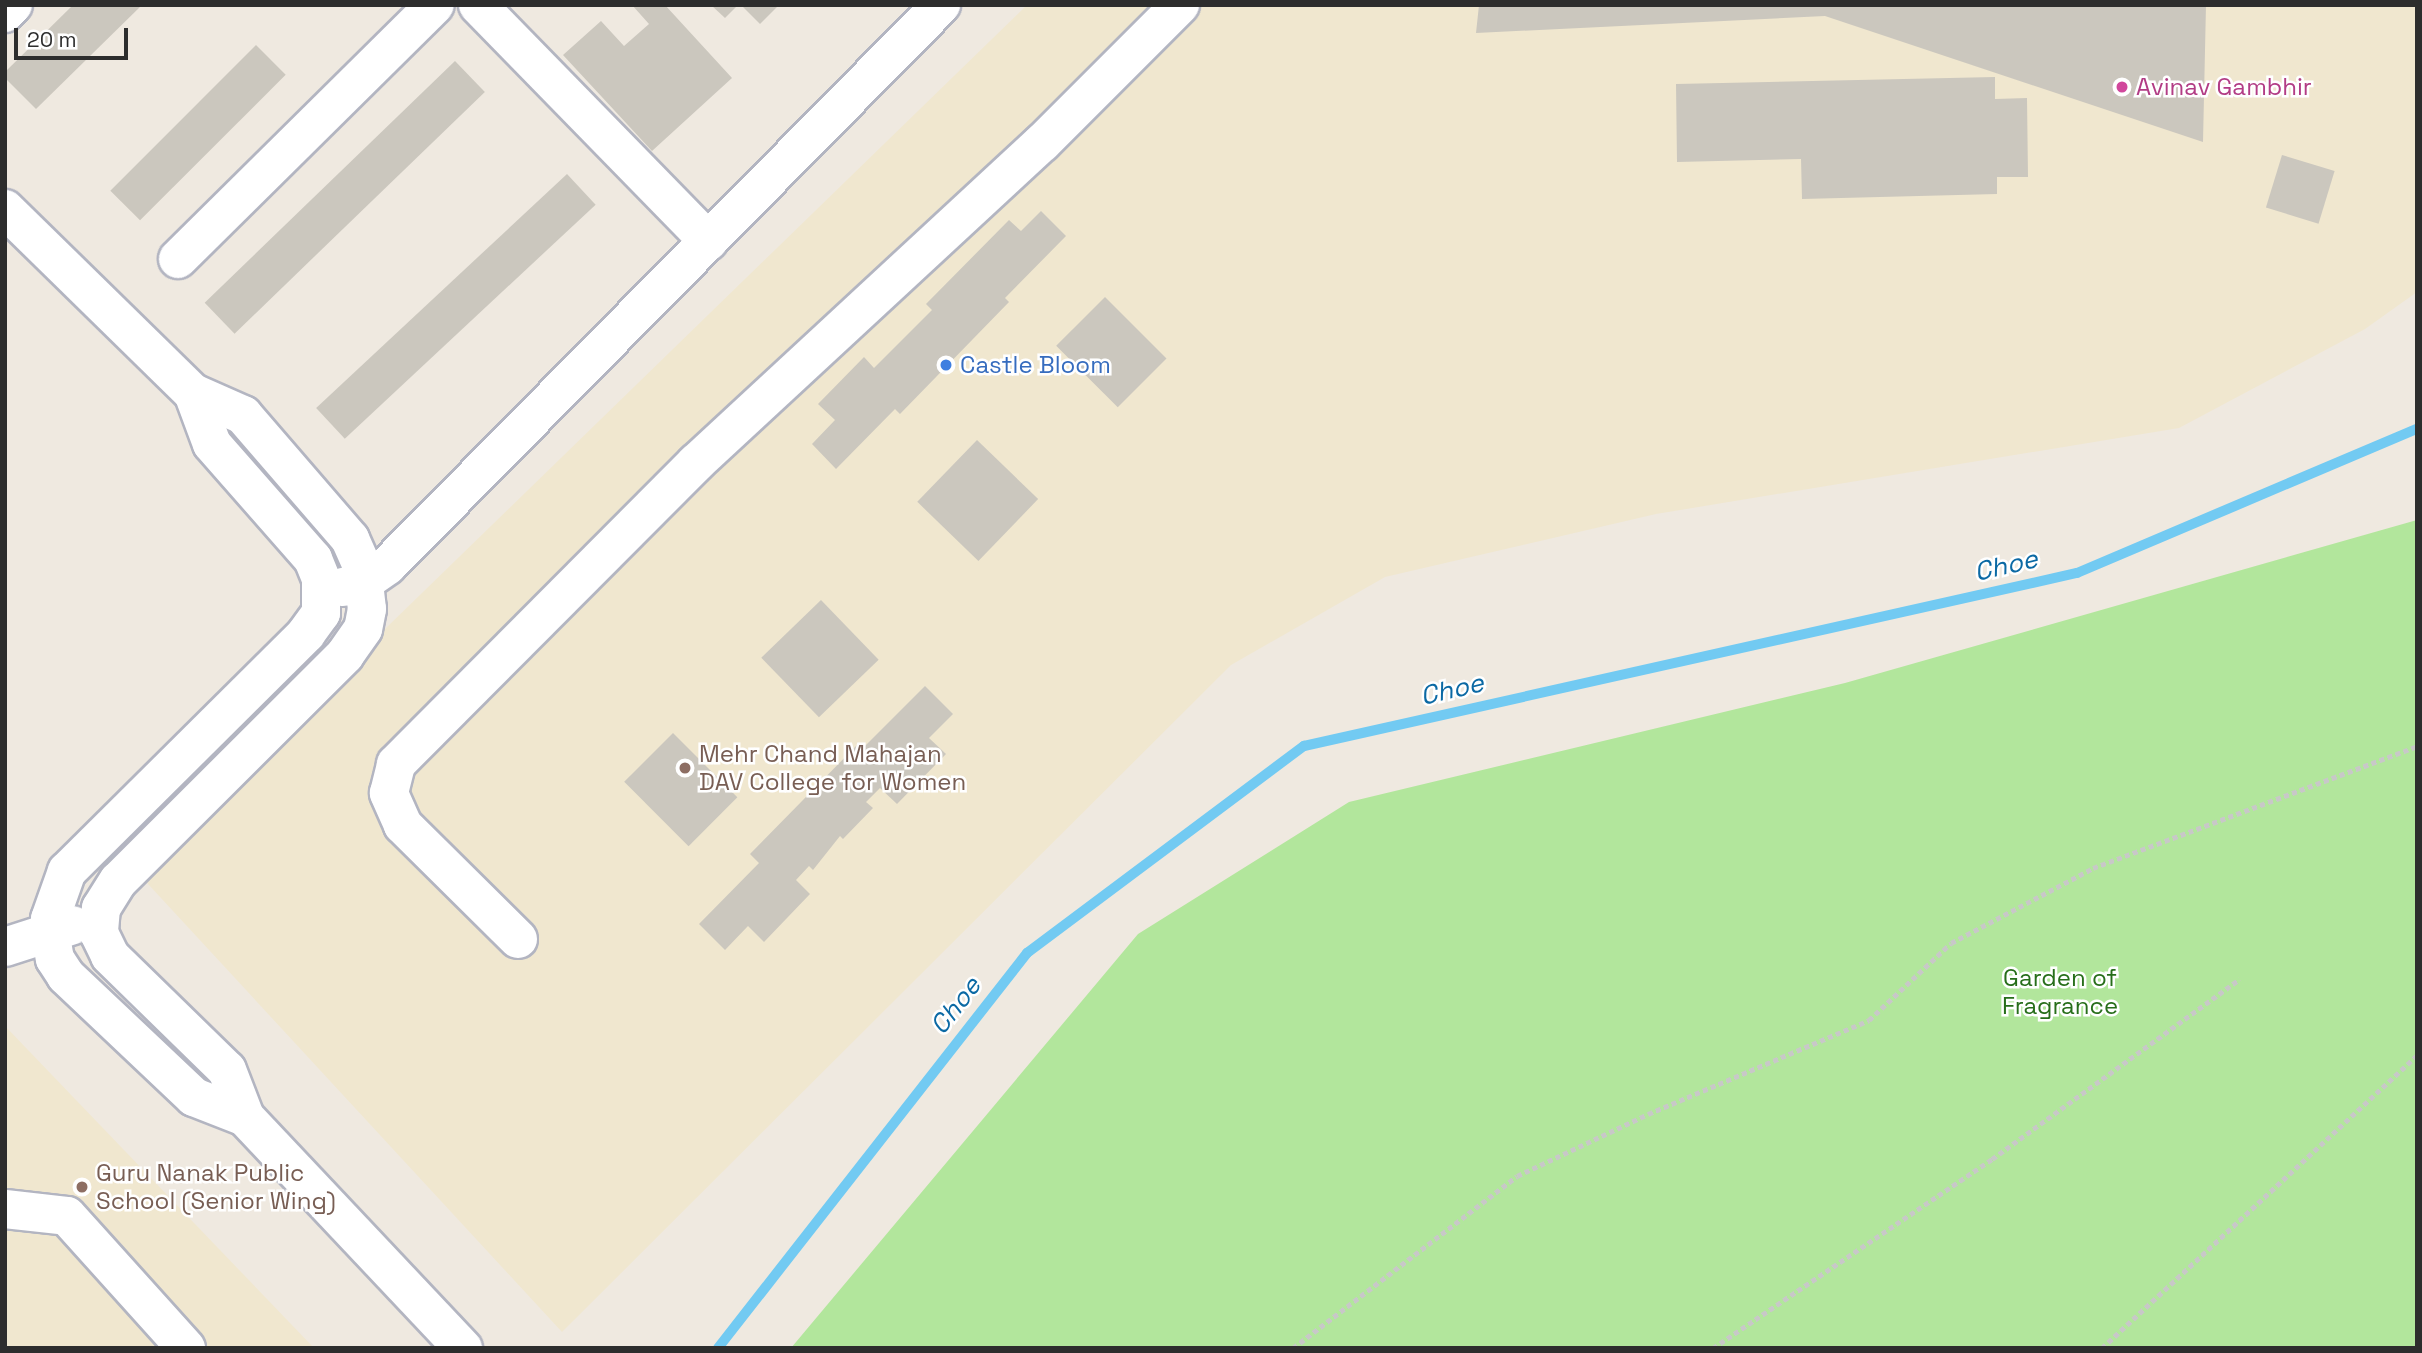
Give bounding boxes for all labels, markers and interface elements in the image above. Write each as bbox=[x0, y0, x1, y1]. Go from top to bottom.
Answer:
scale bar bbox=[18, 14, 131, 58]
text: 20 m bbox=[27, 26, 77, 53]
place label: Avinav Gambhir bbox=[2136, 73, 2312, 101]
marker: Avinav Gambhir bbox=[2114, 79, 2130, 95]
place label: Castle Bloom bbox=[960, 351, 1111, 379]
marker: Castle Bloom bbox=[938, 357, 954, 373]
water label: Choe bbox=[1971, 544, 2041, 588]
water label: Choe bbox=[1417, 668, 1487, 712]
place label: Mehr Chand Mahajan DAV College for Women bbox=[699, 740, 967, 796]
marker: Mehr Chand Mahajan DAV College for Women bbox=[677, 760, 693, 776]
park label: Garden of Fragrance bbox=[2002, 964, 2118, 1020]
water label: Choe bbox=[924, 971, 988, 1041]
place label: Guru Nanak Public School (Senior Wing) bbox=[96, 1159, 336, 1215]
marker: Guru Nanak Public School (Senior Wing) bbox=[74, 1179, 90, 1195]

